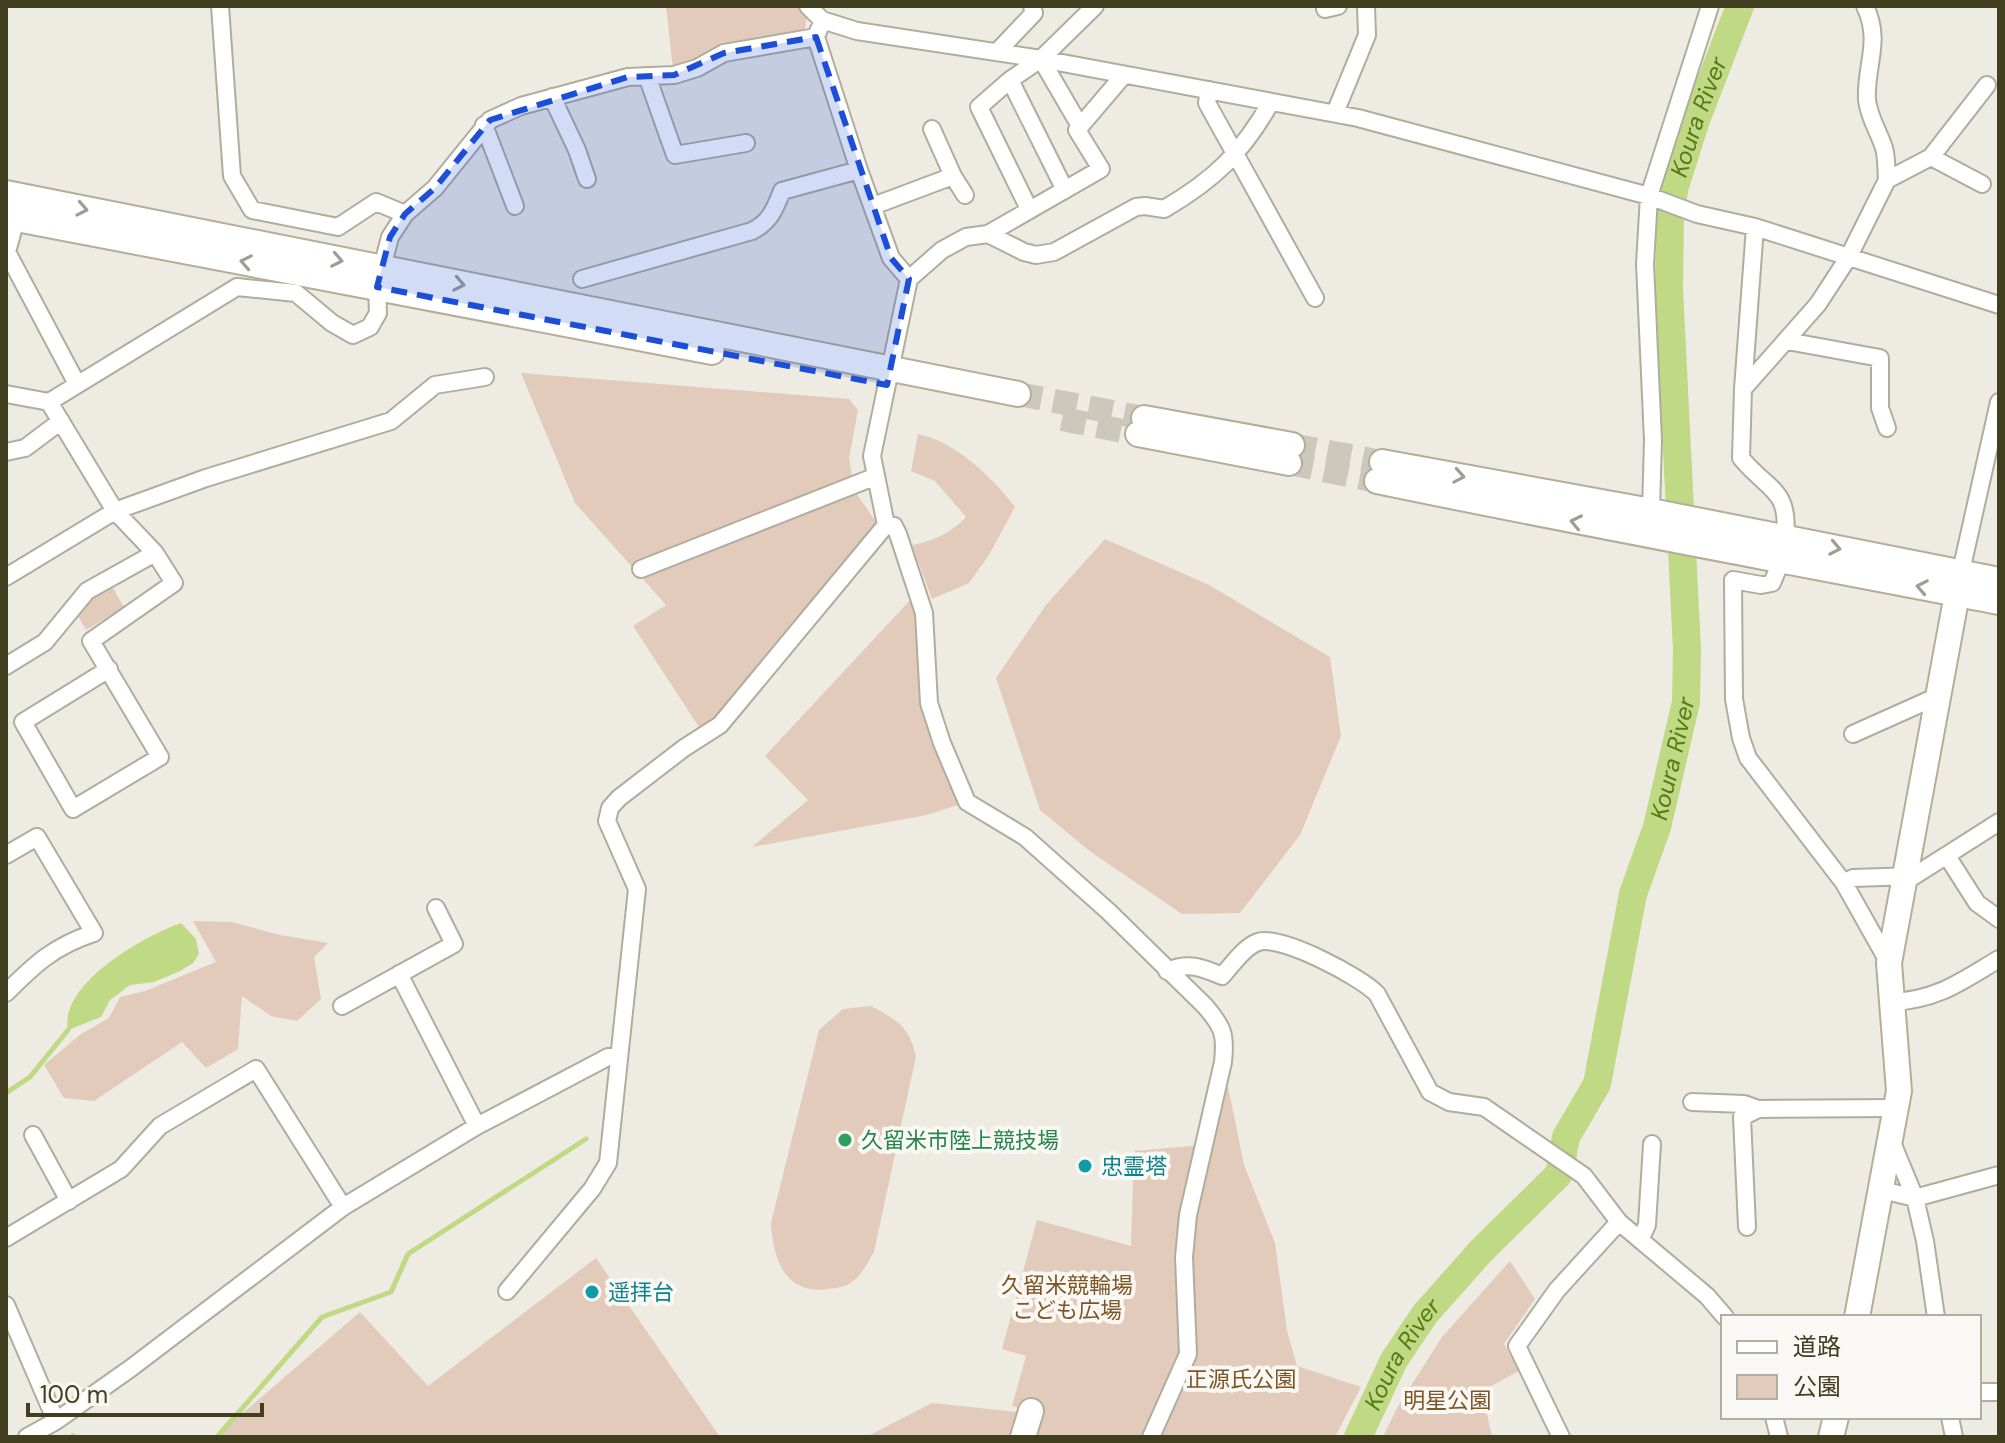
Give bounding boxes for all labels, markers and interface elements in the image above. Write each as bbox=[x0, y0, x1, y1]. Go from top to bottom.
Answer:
water label: Koura River bbox=[1663, 52, 1734, 181]
one-way arrow bbox=[76, 199, 89, 216]
one-way arrow bbox=[330, 251, 344, 268]
one-way arrow bbox=[239, 255, 253, 272]
one-way arrow bbox=[451, 275, 465, 292]
one-way arrow bbox=[1452, 466, 1466, 483]
one-way arrow bbox=[1570, 514, 1583, 531]
one-way arrow bbox=[1828, 538, 1841, 555]
one-way arrow bbox=[1916, 579, 1930, 596]
water label: Koura River bbox=[1643, 693, 1702, 823]
place label: 久留米市陸上競技場 bbox=[861, 1126, 1059, 1155]
marker: 久留米市陸上競技場 bbox=[836, 1131, 854, 1149]
place label: 忠霊塔 bbox=[1101, 1152, 1167, 1181]
marker: 忠霊塔 bbox=[1076, 1157, 1094, 1175]
park label: 久留米競輪場 こども広場 bbox=[1001, 1271, 1133, 1325]
place label: 遥拝台 bbox=[608, 1278, 674, 1307]
marker: 遥拝台 bbox=[583, 1283, 601, 1301]
water label: Koura River bbox=[1357, 1291, 1448, 1415]
legend bbox=[1721, 1315, 1981, 1419]
text: 道路 bbox=[1793, 1331, 1841, 1362]
park label: 正源氏公園 bbox=[1186, 1365, 1296, 1394]
scale bar bbox=[28, 1367, 262, 1417]
text: 公園 bbox=[1793, 1371, 1841, 1402]
text: 100 m bbox=[40, 1379, 108, 1410]
park label: 明星公園 bbox=[1403, 1386, 1491, 1415]

